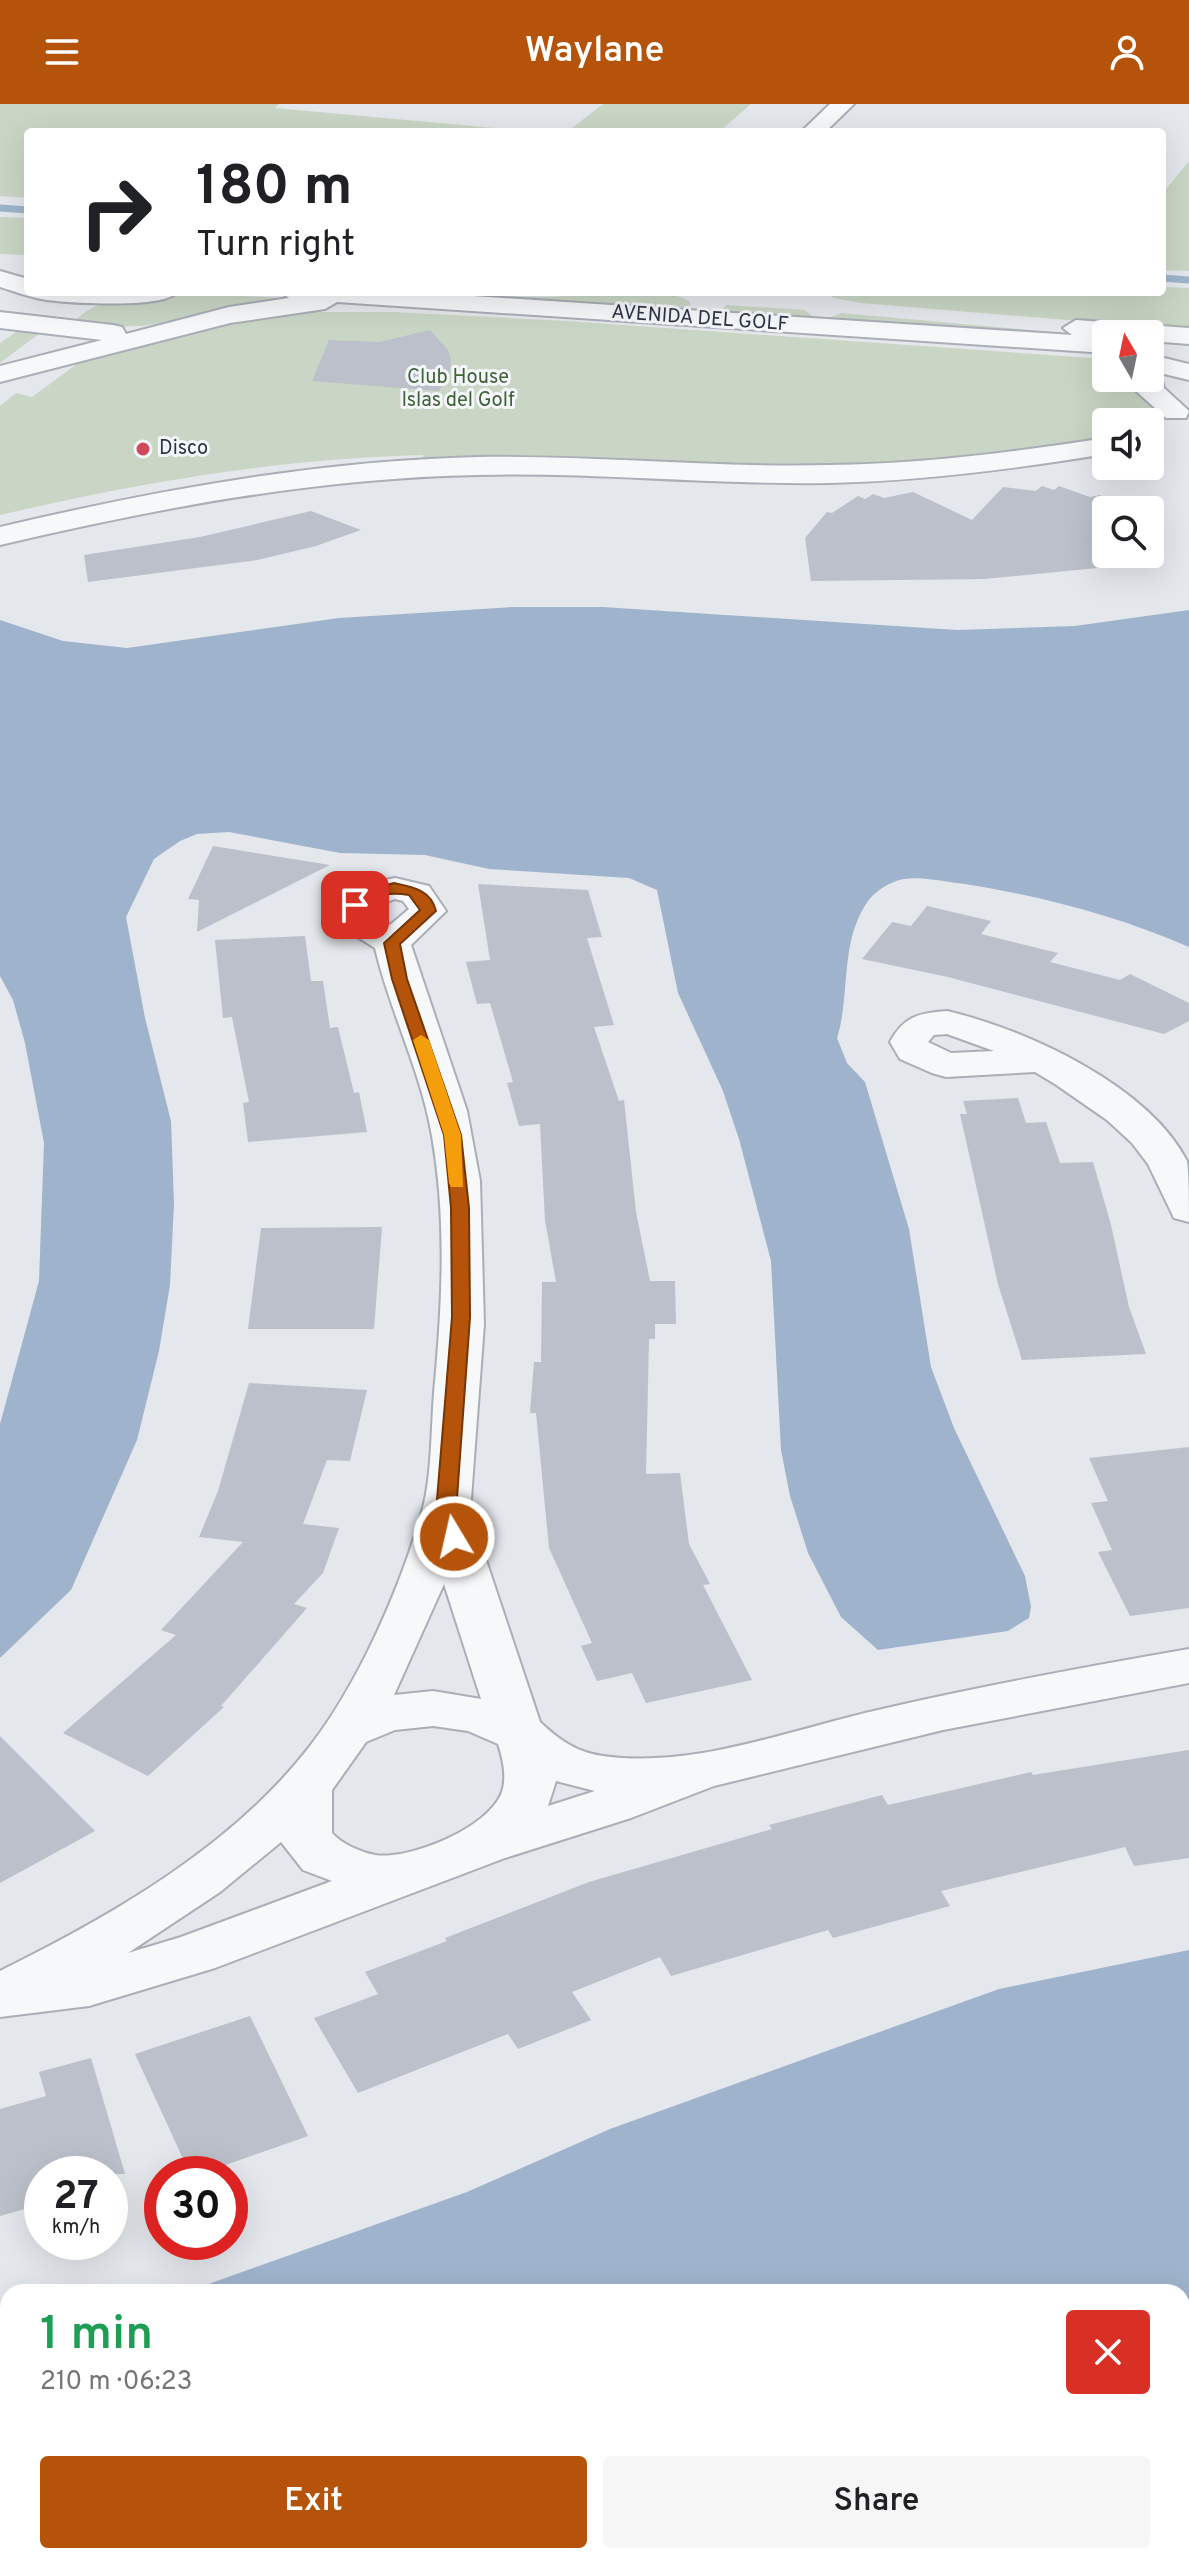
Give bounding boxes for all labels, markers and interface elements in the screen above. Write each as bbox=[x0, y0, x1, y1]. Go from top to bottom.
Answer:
text: Waylane bbox=[525, 29, 664, 75]
icon: menu bbox=[40, 30, 84, 74]
icon: person bbox=[1105, 30, 1149, 74]
text: 180 m bbox=[196, 154, 353, 224]
icon: right bbox=[64, 160, 168, 264]
text: Turn right bbox=[196, 223, 355, 269]
street label: AVENIDA DEL GOLF bbox=[610, 300, 790, 338]
north arrow bbox=[1092, 320, 1164, 392]
map controls bbox=[1092, 320, 1164, 568]
park label: Club House Islas del Golf bbox=[401, 365, 515, 414]
button: sound bbox=[1092, 408, 1164, 480]
place label: Disco bbox=[159, 436, 208, 462]
marker: Disco bbox=[134, 440, 152, 458]
button: search bbox=[1092, 496, 1164, 568]
pin bbox=[321, 871, 389, 939]
icon: arrive bbox=[333, 883, 377, 927]
position arrow bbox=[412, 1495, 496, 1579]
speed limit sign: 30 bbox=[144, 2156, 248, 2260]
text: 27 bbox=[53, 2173, 99, 2223]
text: km/h bbox=[52, 2215, 100, 2241]
text: 1 min bbox=[40, 2306, 153, 2366]
button: close bbox=[1066, 2310, 1150, 2394]
text: 210 m · 06:23 bbox=[40, 2366, 192, 2399]
button: Exit bbox=[40, 2456, 587, 2548]
button: Share bbox=[603, 2456, 1150, 2548]

